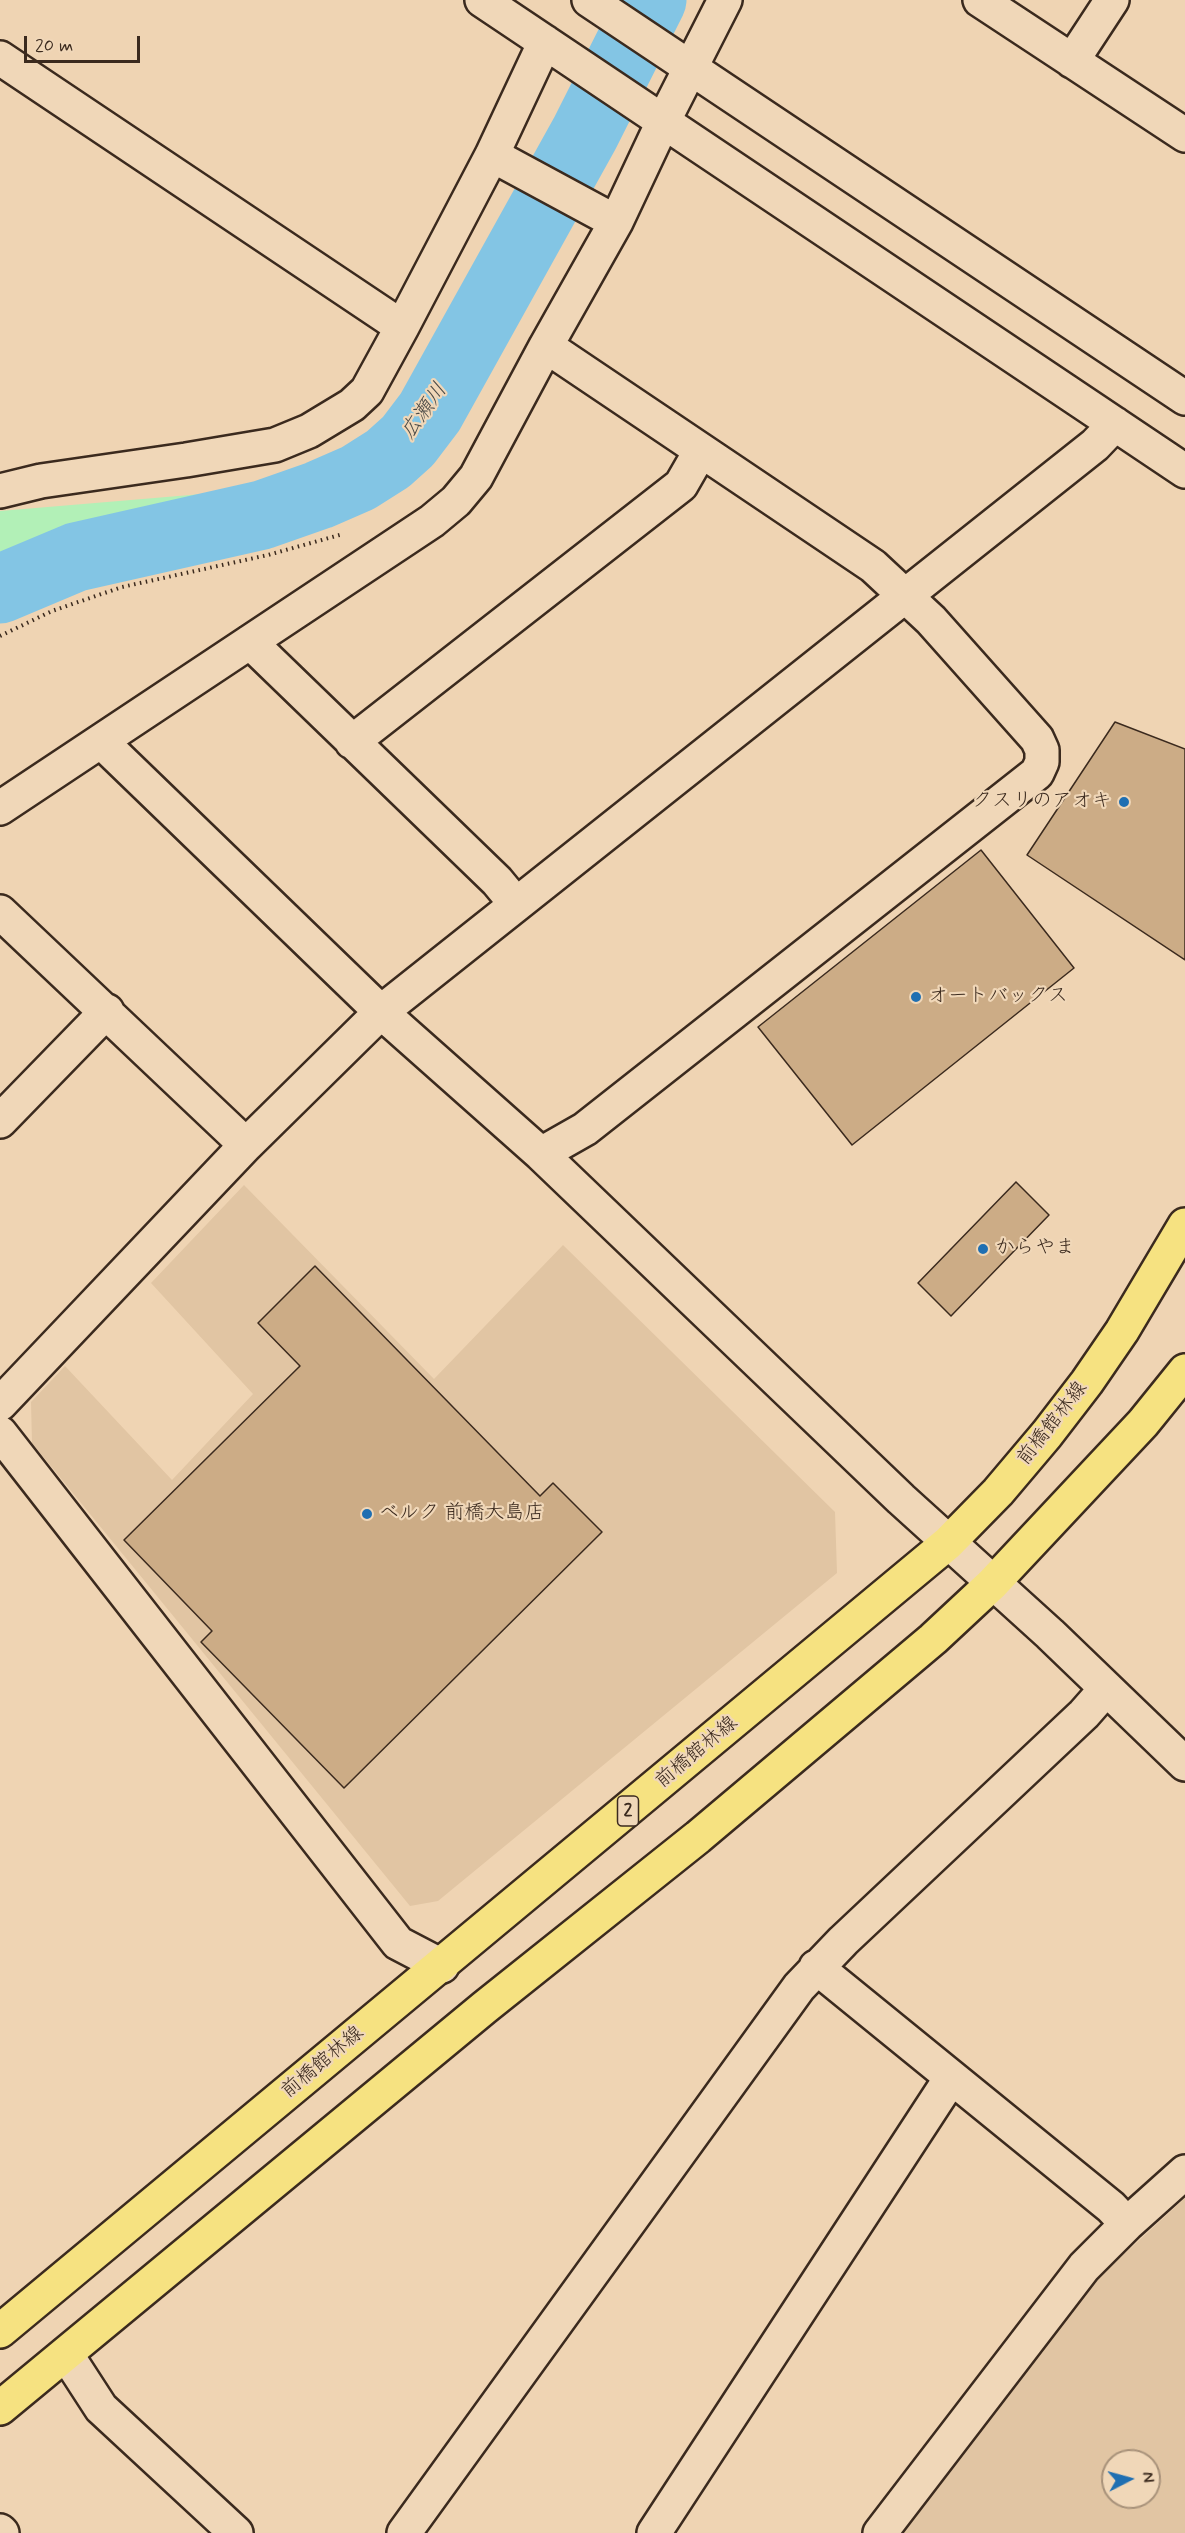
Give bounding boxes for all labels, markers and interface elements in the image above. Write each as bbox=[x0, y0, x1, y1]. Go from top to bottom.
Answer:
scale bar bbox=[27, 24, 142, 62]
text: 20 m bbox=[35, 34, 73, 58]
water label: 広瀬川 bbox=[397, 379, 453, 445]
place label: クスリのアオキ bbox=[972, 790, 1112, 814]
marker: クスリのアオキ bbox=[1117, 795, 1131, 809]
place label: オートバックス bbox=[928, 985, 1068, 1009]
marker: オートバックス bbox=[909, 990, 923, 1004]
place label: からやま bbox=[995, 1237, 1075, 1261]
marker: からやま bbox=[976, 1242, 990, 1256]
street label: 前橋館林線 bbox=[1013, 1377, 1093, 1471]
place label: ベルク 前橋大島店 bbox=[379, 1502, 544, 1526]
marker: ベルク 前橋大島店 bbox=[360, 1507, 374, 1521]
street label: 前橋館林線 bbox=[651, 1712, 743, 1794]
road number: 2 bbox=[618, 1796, 638, 1826]
street label: 前橋館林線 bbox=[277, 2022, 369, 2104]
north arrow bbox=[1101, 2449, 1161, 2509]
text: N bbox=[1136, 2471, 1158, 2484]

